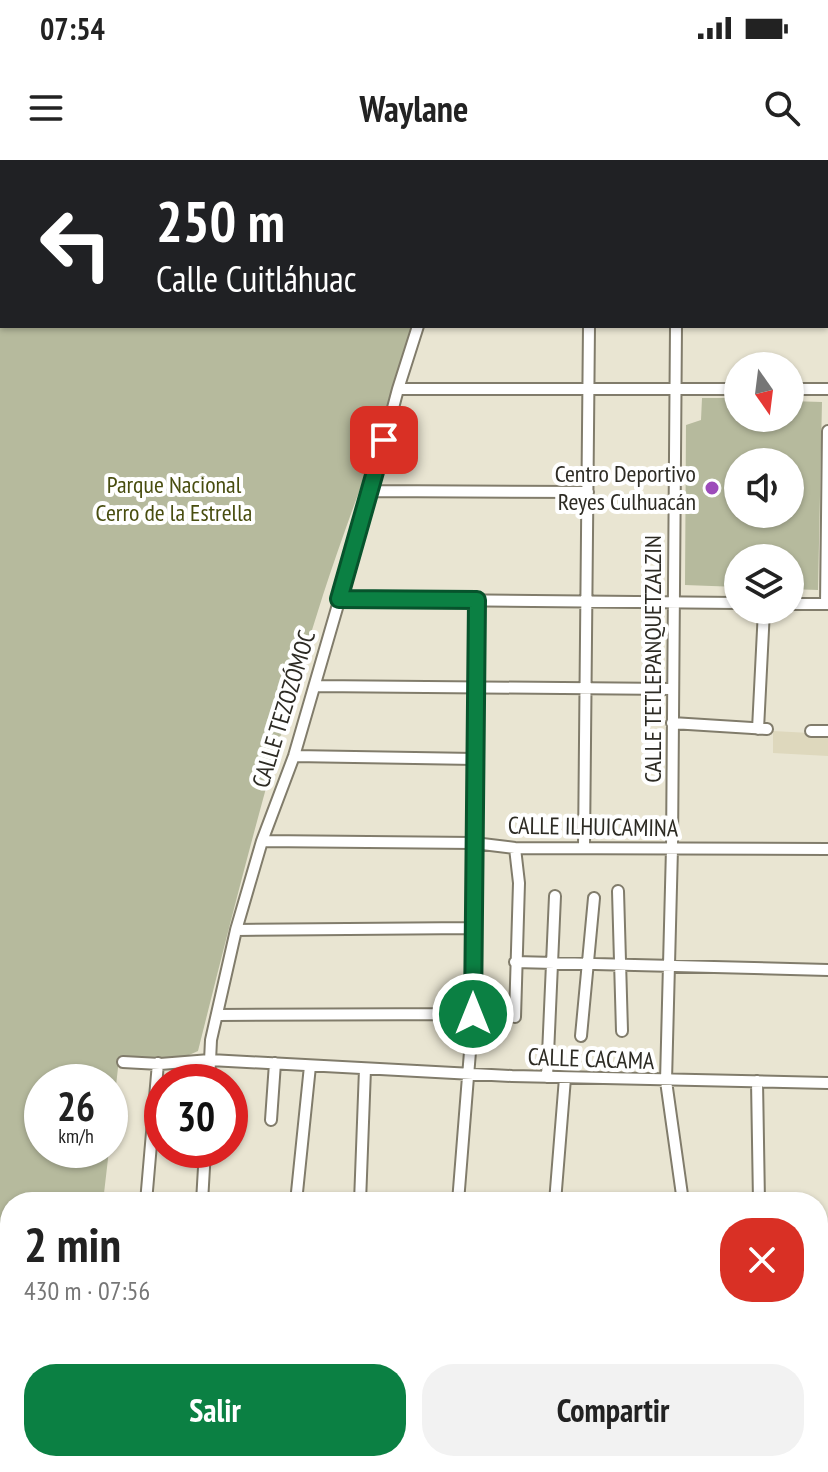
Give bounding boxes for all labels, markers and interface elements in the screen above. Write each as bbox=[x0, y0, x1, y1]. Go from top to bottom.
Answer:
text: 07:54 bbox=[40, 9, 105, 48]
text: Waylane bbox=[360, 85, 468, 132]
icon: menu bbox=[24, 86, 68, 130]
icon: search bbox=[760, 86, 804, 130]
text: 250 m bbox=[156, 185, 285, 257]
icon: left bbox=[24, 192, 128, 296]
text: Calle Cuitláhuac bbox=[156, 255, 357, 302]
north arrow bbox=[724, 352, 804, 432]
map controls bbox=[724, 352, 804, 624]
pin bbox=[350, 406, 418, 474]
icon: arrive bbox=[362, 418, 406, 462]
button: sound bbox=[724, 448, 804, 528]
place label: Centro Deportivo Reyes Culhuacán bbox=[555, 458, 696, 517]
park label: Parque Nacional Cerro de la Estrella bbox=[96, 469, 252, 528]
marker: Centro Deportivo Reyes Culhuacán bbox=[703, 479, 721, 497]
street label: CALLE TETLEPANQUETZALZIN bbox=[637, 535, 668, 783]
button: layers bbox=[724, 544, 804, 624]
street label: CALLE TEZOZÓMOC bbox=[245, 626, 322, 791]
street label: CALLE ILHUICAMINA bbox=[508, 810, 679, 843]
position arrow bbox=[431, 972, 515, 1056]
street label: CALLE CACAMA bbox=[527, 1041, 656, 1076]
speed limit sign: 30 bbox=[144, 1064, 248, 1168]
text: 26 bbox=[57, 1080, 95, 1132]
text: km/h bbox=[58, 1123, 94, 1149]
text: 2 min bbox=[24, 1213, 121, 1275]
button: close bbox=[720, 1218, 804, 1302]
text: 430 m · 07:56 bbox=[24, 1274, 150, 1307]
button: Salir bbox=[24, 1364, 406, 1456]
button: Compartir bbox=[422, 1364, 804, 1456]

